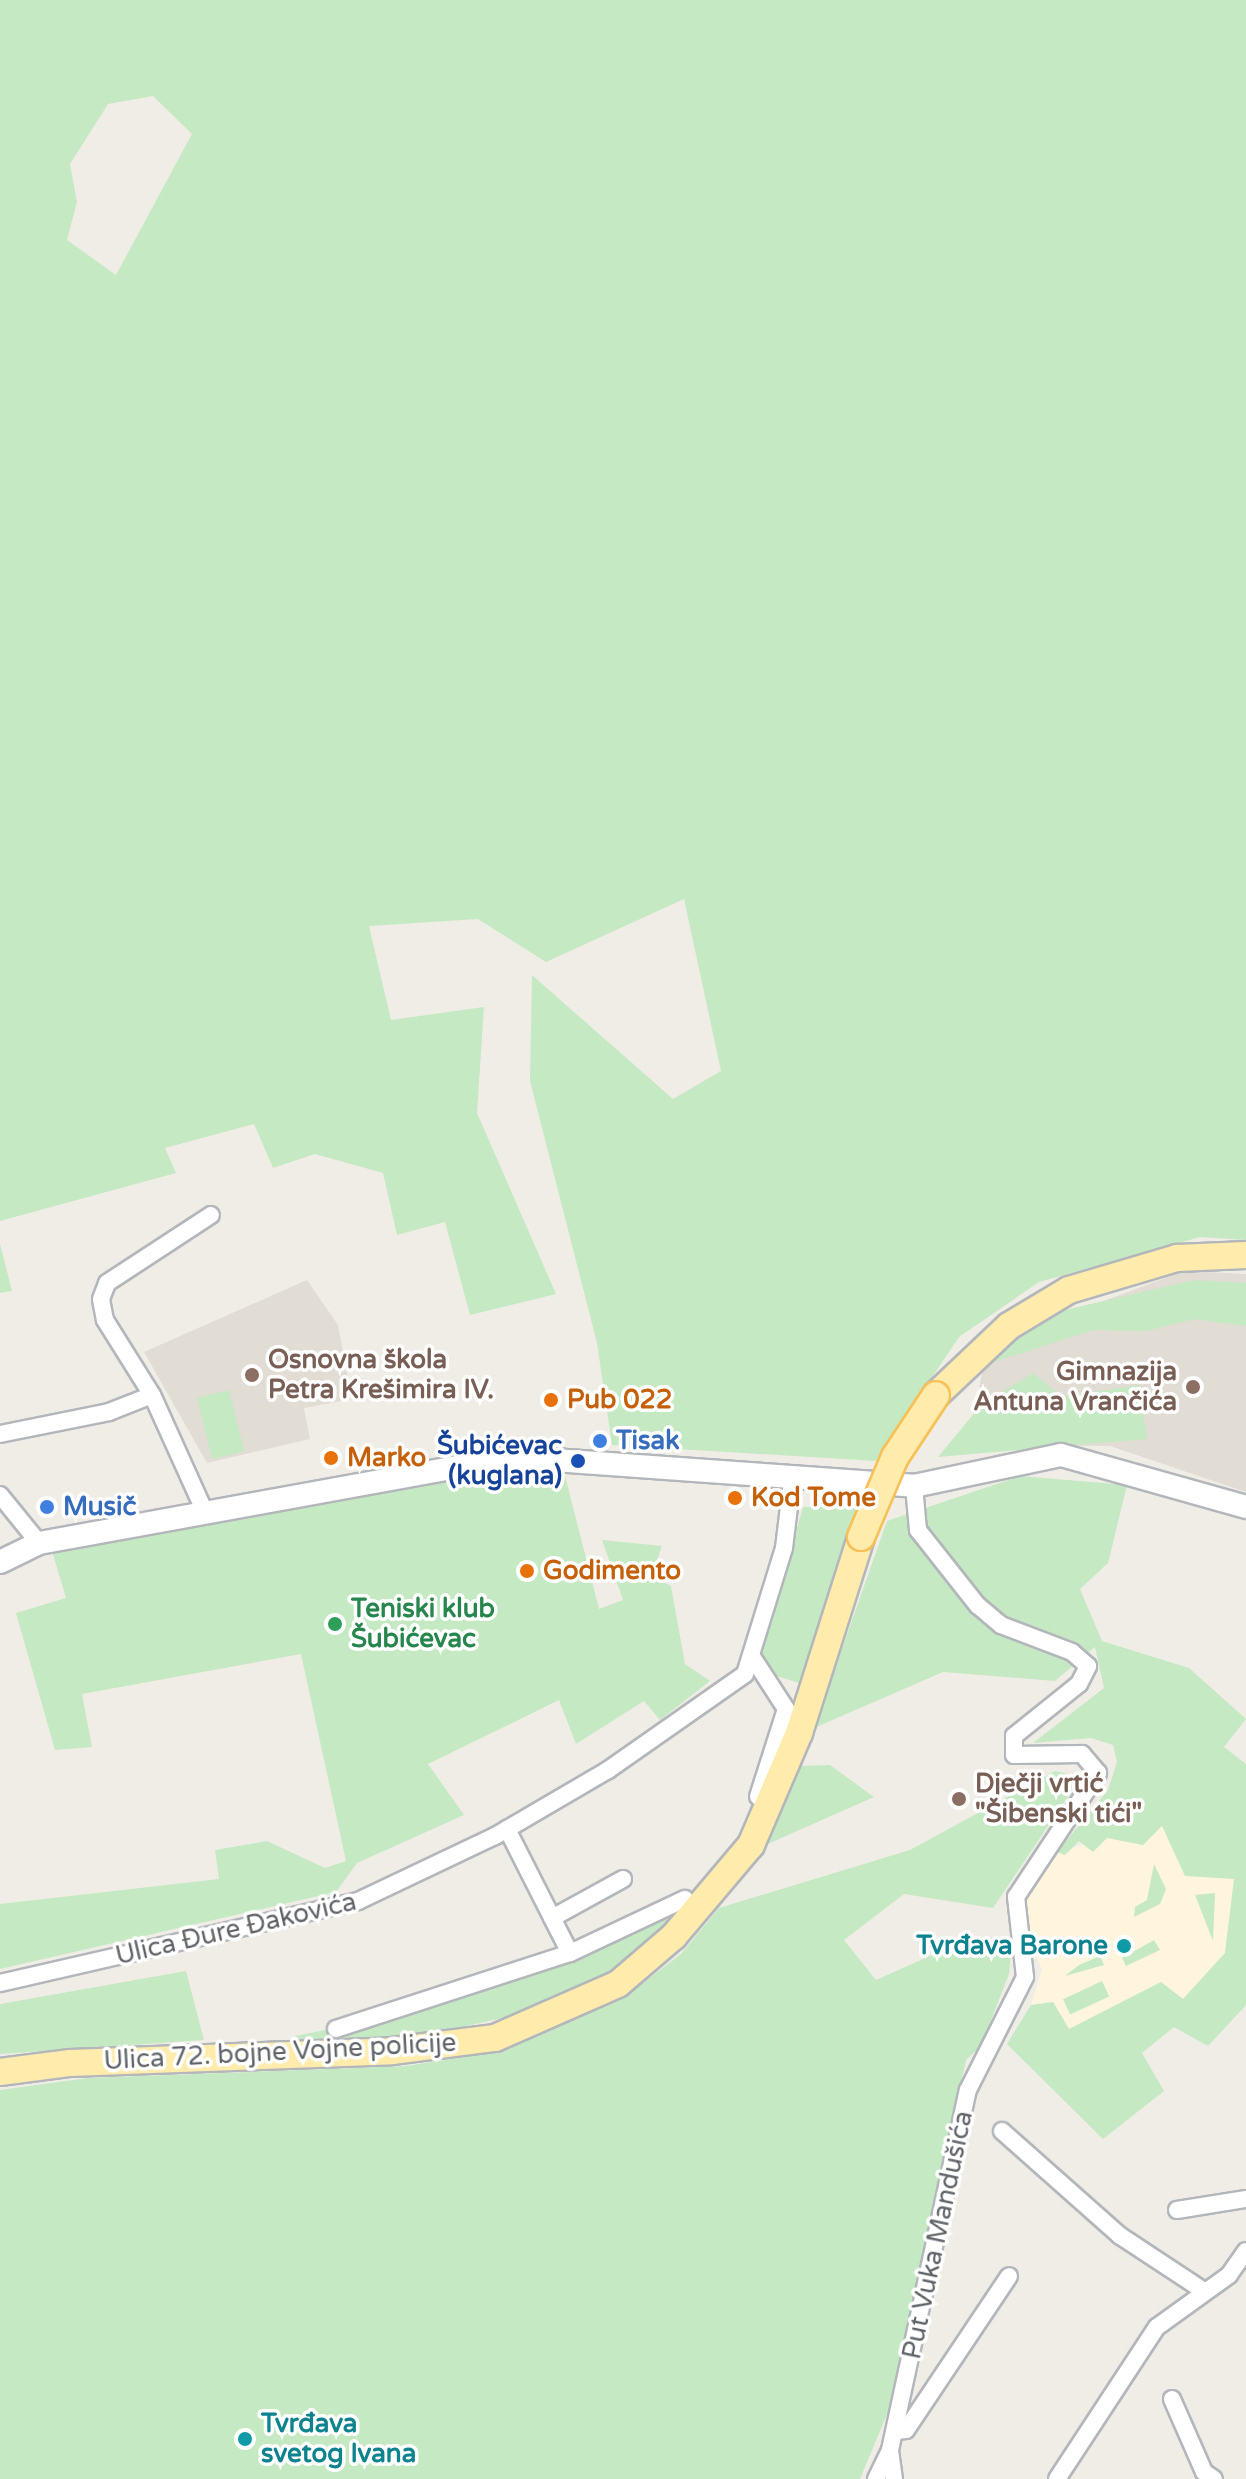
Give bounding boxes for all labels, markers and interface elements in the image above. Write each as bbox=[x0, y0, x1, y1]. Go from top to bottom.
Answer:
place label: Osnovna škola Petra Krešimira IV. bbox=[268, 1344, 494, 1406]
place label: Gimnazija Antuna Vrančića bbox=[973, 1356, 1177, 1418]
marker: Osnovna škola Petra Krešimira IV. bbox=[243, 1366, 261, 1384]
marker: Gimnazija Antuna Vrančića bbox=[1184, 1378, 1202, 1396]
place label: Pub 022 bbox=[567, 1384, 672, 1416]
marker: Pub 022 bbox=[542, 1391, 560, 1409]
place label: Tisak bbox=[616, 1425, 679, 1457]
place label: Šubićevac (kuglana) bbox=[437, 1430, 562, 1492]
marker: Tisak bbox=[591, 1432, 609, 1450]
place label: Marko bbox=[347, 1442, 426, 1474]
marker: Marko bbox=[322, 1449, 340, 1467]
marker: Šubićevac (kuglana) bbox=[569, 1452, 587, 1470]
place label: Kod Tome bbox=[751, 1482, 876, 1514]
marker: Kod Tome bbox=[726, 1489, 744, 1507]
place label: Musič bbox=[63, 1491, 136, 1523]
marker: Musič bbox=[38, 1498, 56, 1516]
place label: Godimento bbox=[543, 1555, 681, 1587]
marker: Godimento bbox=[518, 1562, 536, 1580]
place label: Teniski klub Šubićevac bbox=[351, 1593, 495, 1654]
marker: Teniski klub Šubićevac bbox=[326, 1615, 344, 1633]
place label: Dječji vrtić "Šibenski tići" bbox=[975, 1768, 1142, 1830]
marker: Dječji vrtić "Šibenski tići" bbox=[950, 1790, 968, 1808]
street label: Ulica Đure Đakovića bbox=[113, 1886, 359, 1972]
place label: Tvrđava Barone bbox=[916, 1930, 1108, 1962]
marker: Tvrđava Barone bbox=[1115, 1937, 1133, 1955]
street label: Ulica 72. bojne Vojne policije bbox=[103, 2027, 457, 2077]
street label: Put Vuka Mandušića bbox=[896, 2108, 980, 2362]
place label: Tvrđava svetog Ivana bbox=[261, 2408, 416, 2470]
marker: Tvrđava svetog Ivana bbox=[236, 2430, 254, 2448]

